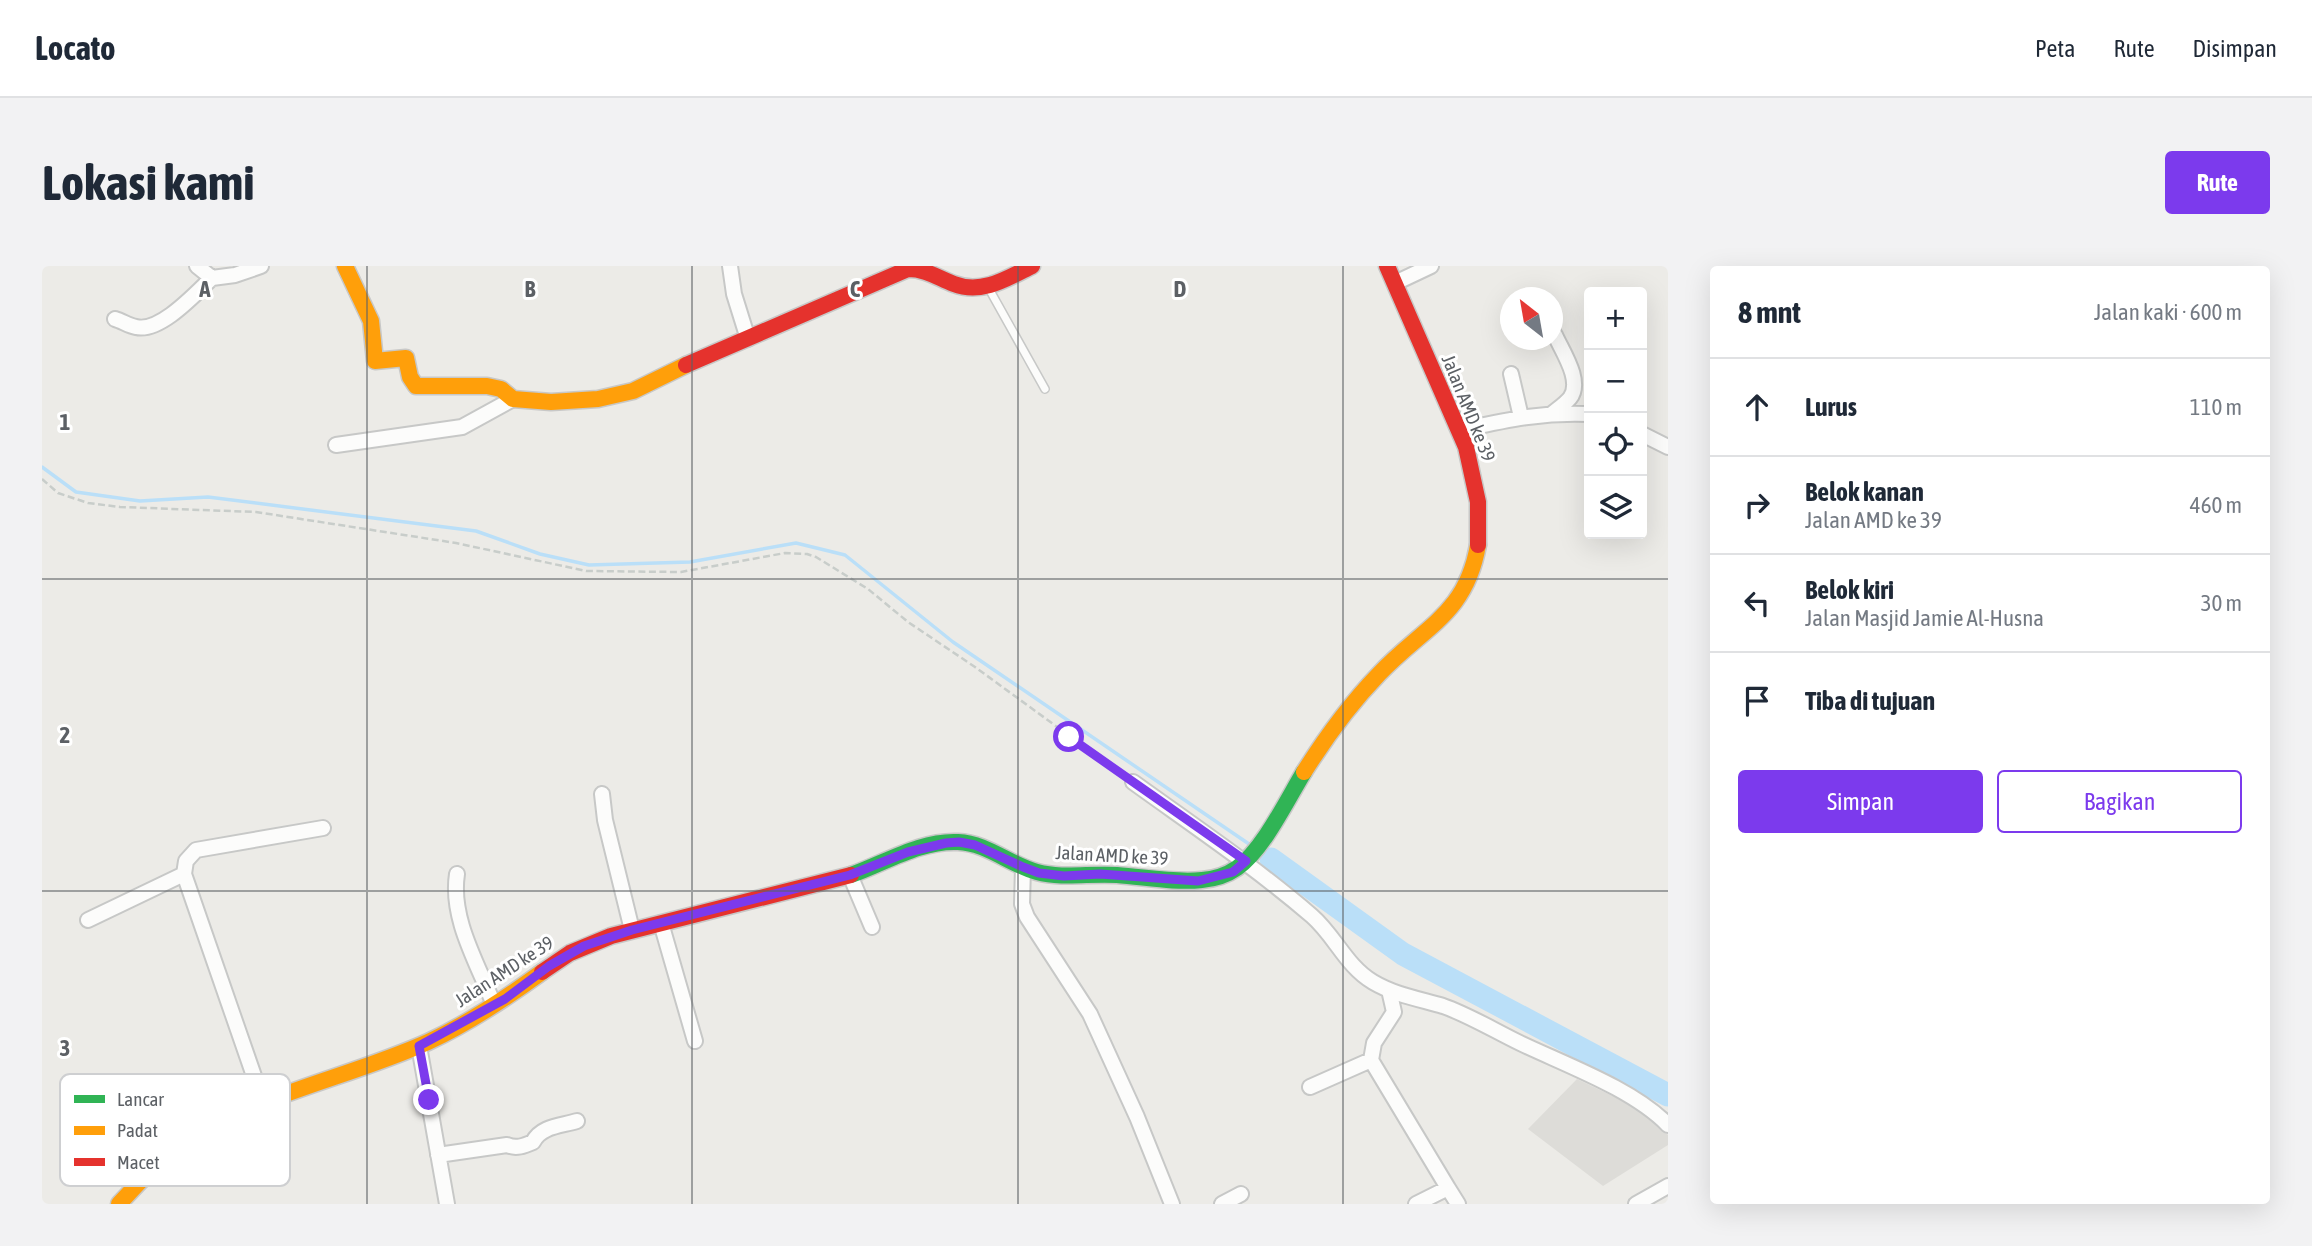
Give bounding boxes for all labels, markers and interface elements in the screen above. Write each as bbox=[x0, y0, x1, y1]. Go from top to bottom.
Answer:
text: Locato bbox=[35, 29, 116, 67]
text: Peta bbox=[2035, 35, 2075, 62]
text: Rute bbox=[2113, 35, 2155, 62]
text: Disimpan bbox=[2193, 35, 2277, 62]
button: Rute bbox=[2165, 151, 2270, 214]
text: Lokasi kami bbox=[42, 154, 255, 210]
text: A bbox=[198, 276, 211, 302]
text: B bbox=[525, 276, 536, 302]
text: C bbox=[850, 276, 861, 302]
text: D bbox=[1174, 276, 1187, 302]
north arrow bbox=[1500, 287, 1563, 350]
map controls bbox=[1584, 287, 1647, 539]
button: + bbox=[1584, 287, 1647, 350]
text: 8 mnt bbox=[1738, 295, 1801, 329]
text: Jalan kaki · 600 m bbox=[2094, 299, 2242, 325]
button: − bbox=[1584, 350, 1647, 413]
street label: Jalan AMD ke 39 bbox=[1438, 352, 1500, 465]
icon: ahead bbox=[1738, 388, 1776, 426]
text: Lurus bbox=[1805, 392, 1857, 422]
text: 110 m bbox=[2190, 394, 2242, 420]
text: 1 bbox=[60, 409, 71, 435]
button: locate bbox=[1584, 413, 1647, 476]
button: layers bbox=[1584, 476, 1647, 539]
text: Belok kanan bbox=[1805, 477, 1924, 507]
icon: right bbox=[1738, 486, 1776, 524]
text: 460 m bbox=[2190, 492, 2242, 518]
text: Jalan AMD ke 39 bbox=[1805, 507, 1942, 533]
text: Belok kiri bbox=[1805, 575, 1894, 605]
icon: left bbox=[1738, 584, 1776, 622]
text: 30 m bbox=[2201, 590, 2242, 616]
text: Jalan Masjid Jamie Al-Husna bbox=[1805, 605, 2044, 631]
icon: arrive bbox=[1738, 682, 1776, 720]
text: Tiba di tujuan bbox=[1805, 686, 1935, 716]
route start bbox=[1053, 721, 1084, 752]
text: 2 bbox=[60, 722, 70, 748]
button: Simpan bbox=[1738, 770, 1983, 833]
button: Bagikan bbox=[1997, 770, 2242, 833]
street label: Jalan AMD ke 39 bbox=[1055, 841, 1169, 869]
street label: Jalan AMD ke 39 bbox=[451, 931, 557, 1011]
text: 3 bbox=[60, 1035, 70, 1061]
legend bbox=[60, 1074, 290, 1186]
route end bbox=[413, 1084, 444, 1115]
text: Lancar bbox=[117, 1088, 164, 1110]
text: Padat bbox=[117, 1119, 158, 1141]
text: Macet bbox=[117, 1151, 160, 1173]

